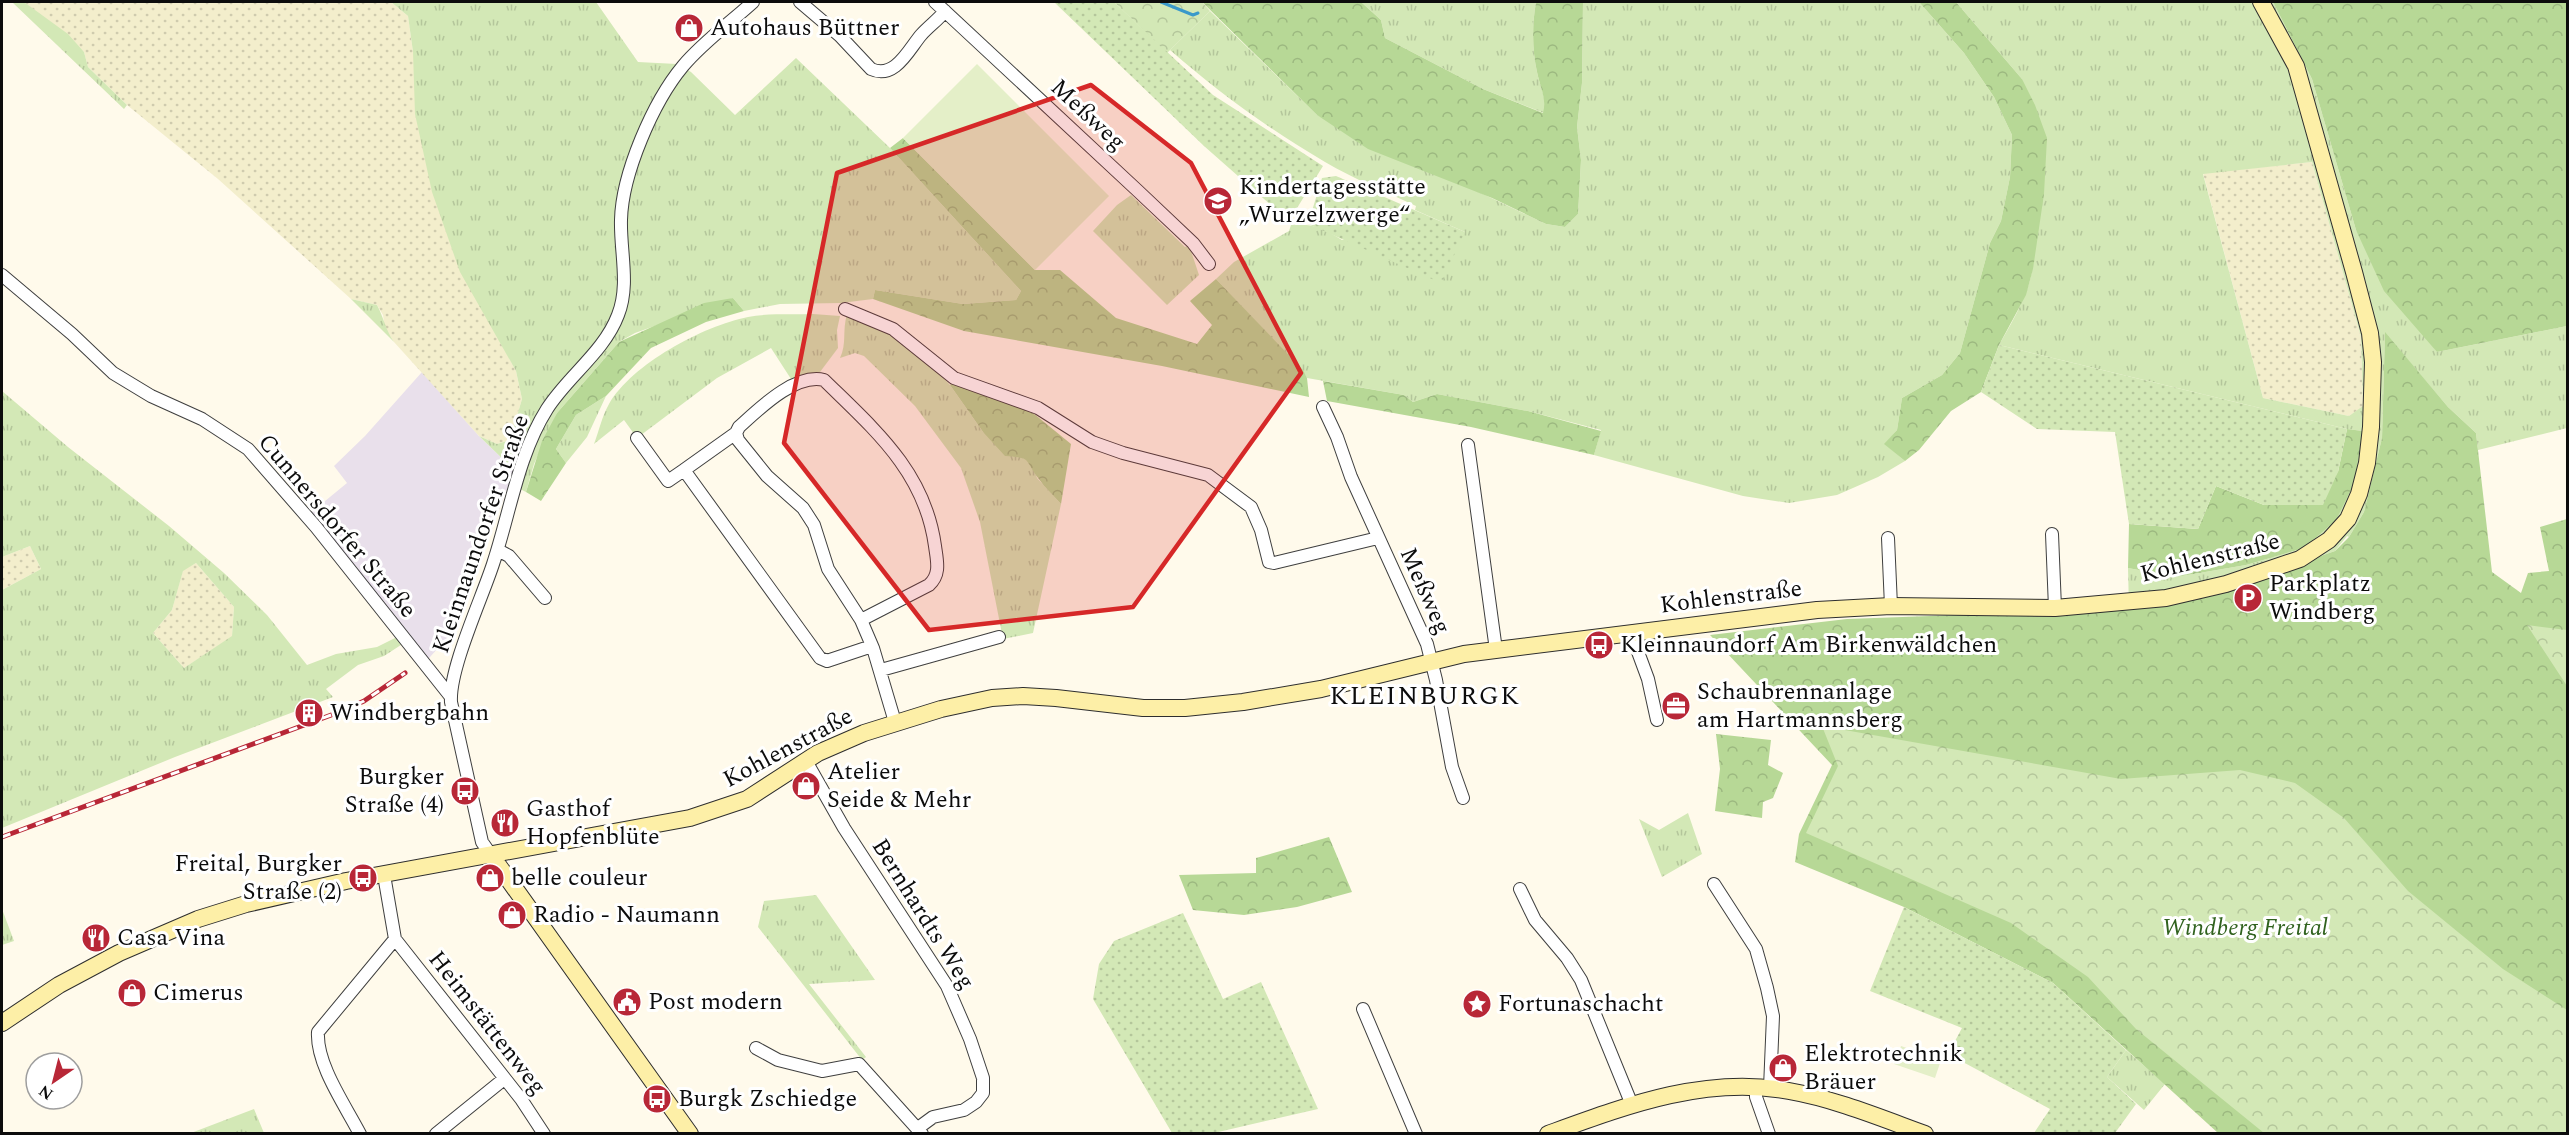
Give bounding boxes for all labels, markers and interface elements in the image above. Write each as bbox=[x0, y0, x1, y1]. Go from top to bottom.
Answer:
place label: Autohaus Büttner bbox=[710, 10, 899, 46]
shop icon: Autohaus Büttner bbox=[673, 12, 705, 44]
street label: Meßweg bbox=[1042, 70, 1134, 160]
place label: Kindertagesstätte „Wurzelzwerge“ bbox=[1239, 169, 1426, 233]
school or university icon: Kindertagesstätte „Wurzelzwerge“ bbox=[1202, 185, 1234, 217]
street label: Kleinnaundorfer Straße bbox=[423, 410, 539, 658]
street label: Cunnersdorfer Straße bbox=[249, 426, 425, 626]
street label: Kohlenstraße bbox=[2136, 523, 2284, 593]
street label: Meßweg bbox=[1390, 542, 1460, 640]
place label: Parkplatz Windberg bbox=[2269, 566, 2375, 630]
street label: Kohlenstraße bbox=[1658, 570, 1804, 624]
parking icon: Parkplatz Windberg bbox=[2232, 582, 2264, 614]
place label: Kleinnaundorf Am Birkenwäldchen bbox=[1620, 627, 1997, 663]
bus stop icon: Kleinnaundorf Am Birkenwäldchen bbox=[1583, 629, 1615, 661]
place label: Schaubrennanlage am Hartmannsberg bbox=[1697, 674, 1903, 738]
district label: KLEINBURGK bbox=[1330, 676, 1520, 716]
office icon: Schaubrennanlage am Hartmannsberg bbox=[1660, 690, 1692, 722]
place label: Windbergbahn bbox=[330, 695, 489, 731]
building icon: Windbergbahn bbox=[293, 697, 325, 729]
street label: Kohlenstraße bbox=[717, 699, 859, 797]
place label: Atelier Seide & Mehr bbox=[827, 754, 971, 818]
place label: Burgker Straße (4) bbox=[345, 759, 444, 823]
shop icon: Atelier Seide & Mehr bbox=[790, 770, 822, 802]
bus stop icon: Burgker Straße (4) bbox=[449, 775, 481, 807]
place label: Gasthof Hopfenblüte bbox=[526, 791, 660, 855]
restaurant icon: Gasthof Hopfenblüte bbox=[489, 807, 521, 839]
street label: Bernhardts Weg bbox=[862, 831, 984, 997]
place label: Freital, Burgker Straße (2) bbox=[174, 846, 342, 910]
place label: belle couleur bbox=[511, 860, 648, 896]
bus stop icon: Freital, Burgker Straße (2) bbox=[347, 862, 379, 894]
shop icon: belle couleur bbox=[474, 862, 506, 894]
place label: Radio - Naumann bbox=[533, 897, 720, 933]
shop icon: Radio - Naumann bbox=[496, 899, 528, 931]
park label: Windberg Freital bbox=[2162, 910, 2328, 946]
place label: Casa Vina bbox=[117, 920, 225, 956]
restaurant icon: Casa Vina bbox=[80, 922, 112, 954]
street label: Heimstättenweg bbox=[419, 943, 555, 1103]
place label: Cimerus bbox=[153, 975, 244, 1011]
shop icon: Cimerus bbox=[116, 977, 148, 1009]
place label: Post modern bbox=[648, 984, 783, 1020]
public building icon: Post modern bbox=[611, 986, 643, 1018]
place label: Fortunaschacht bbox=[1498, 986, 1663, 1022]
place icon: Fortunaschacht bbox=[1461, 988, 1493, 1020]
place label: Elektrotechnik Bräuer bbox=[1804, 1036, 1963, 1100]
north arrow bbox=[24, 1051, 84, 1111]
shop icon: Elektrotechnik Bräuer bbox=[1767, 1052, 1799, 1084]
text: N bbox=[34, 1079, 58, 1106]
place label: Burgk Zschiedge bbox=[678, 1081, 857, 1117]
bus stop icon: Burgk Zschiedge bbox=[641, 1083, 673, 1115]

